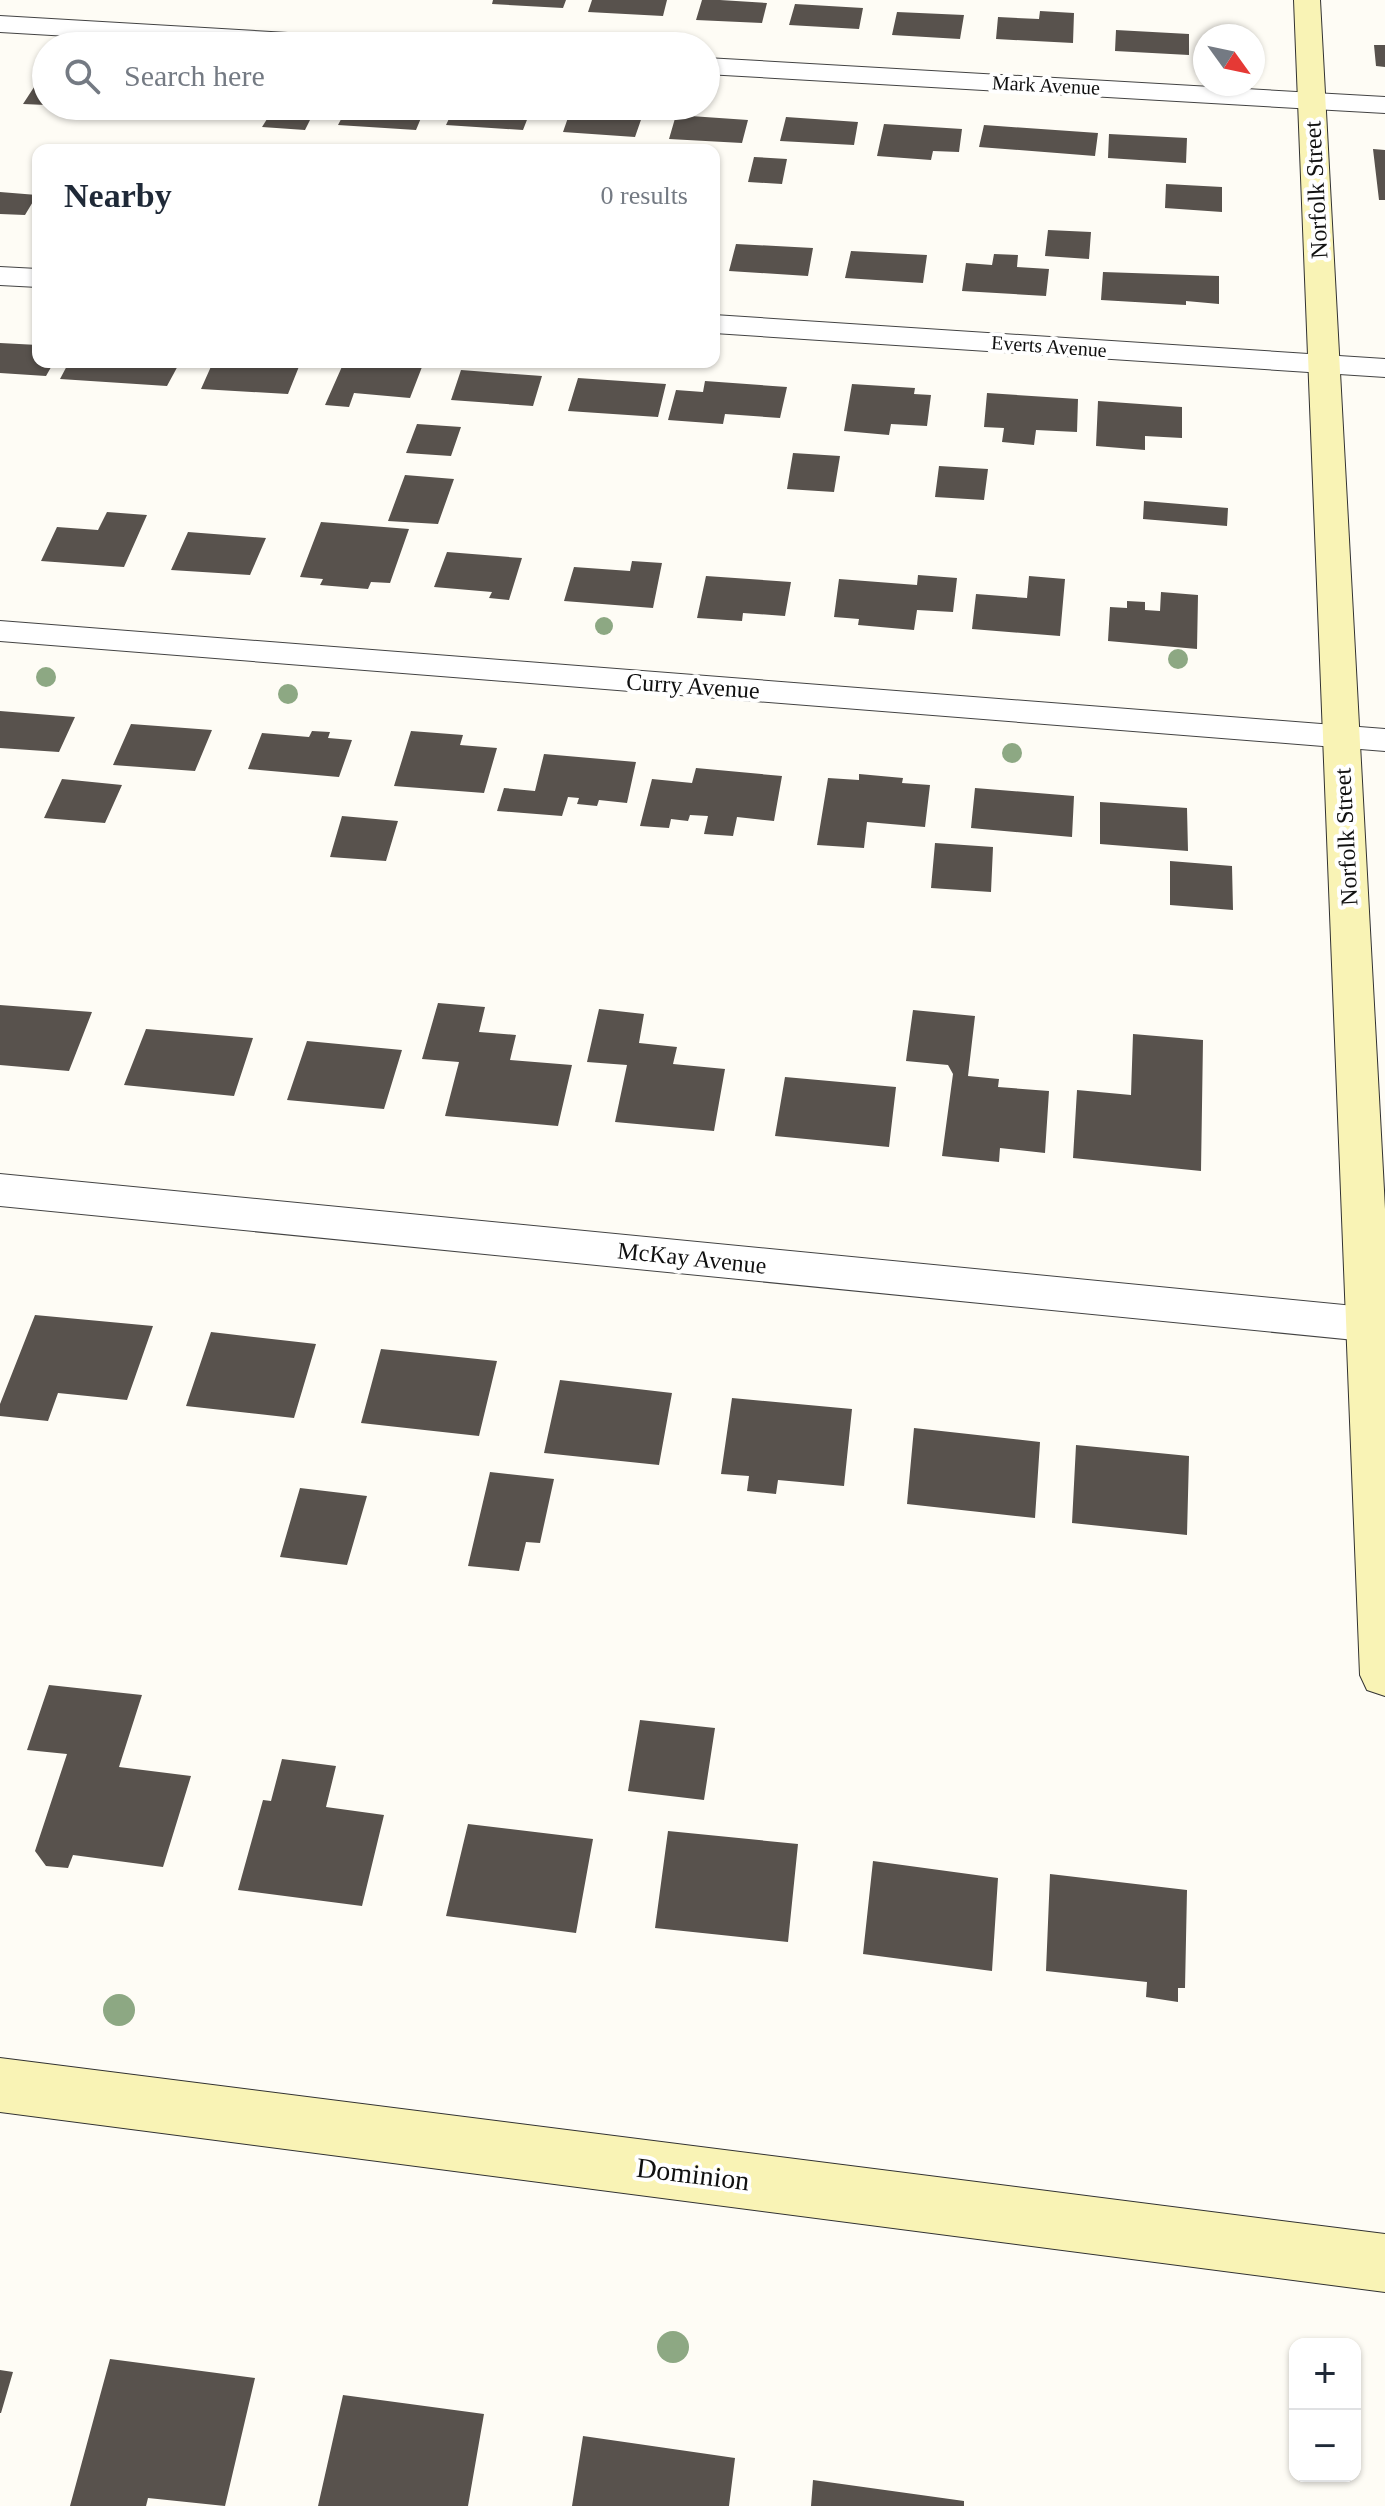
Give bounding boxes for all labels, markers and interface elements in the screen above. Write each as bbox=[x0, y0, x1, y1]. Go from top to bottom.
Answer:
north arrow bbox=[1193, 24, 1265, 96]
search box bbox=[32, 32, 720, 120]
icon: search bbox=[60, 54, 104, 98]
text: Search here bbox=[124, 59, 265, 92]
street label: Mark Avenue bbox=[992, 71, 1101, 99]
street label: Norfolk Street bbox=[1299, 120, 1333, 260]
text: Nearby bbox=[64, 177, 172, 214]
text: 0 results bbox=[601, 181, 688, 210]
street label: Everts Avenue bbox=[991, 331, 1108, 361]
street label: Curry Avenue bbox=[625, 668, 761, 704]
street label: Norfolk Street bbox=[1329, 767, 1363, 907]
street label: McKay Avenue bbox=[616, 1237, 768, 1279]
street label: Dominion bbox=[635, 2152, 751, 2196]
map controls bbox=[1289, 2338, 1361, 2482]
button: + bbox=[1289, 2338, 1361, 2410]
button: − bbox=[1289, 2410, 1361, 2482]

